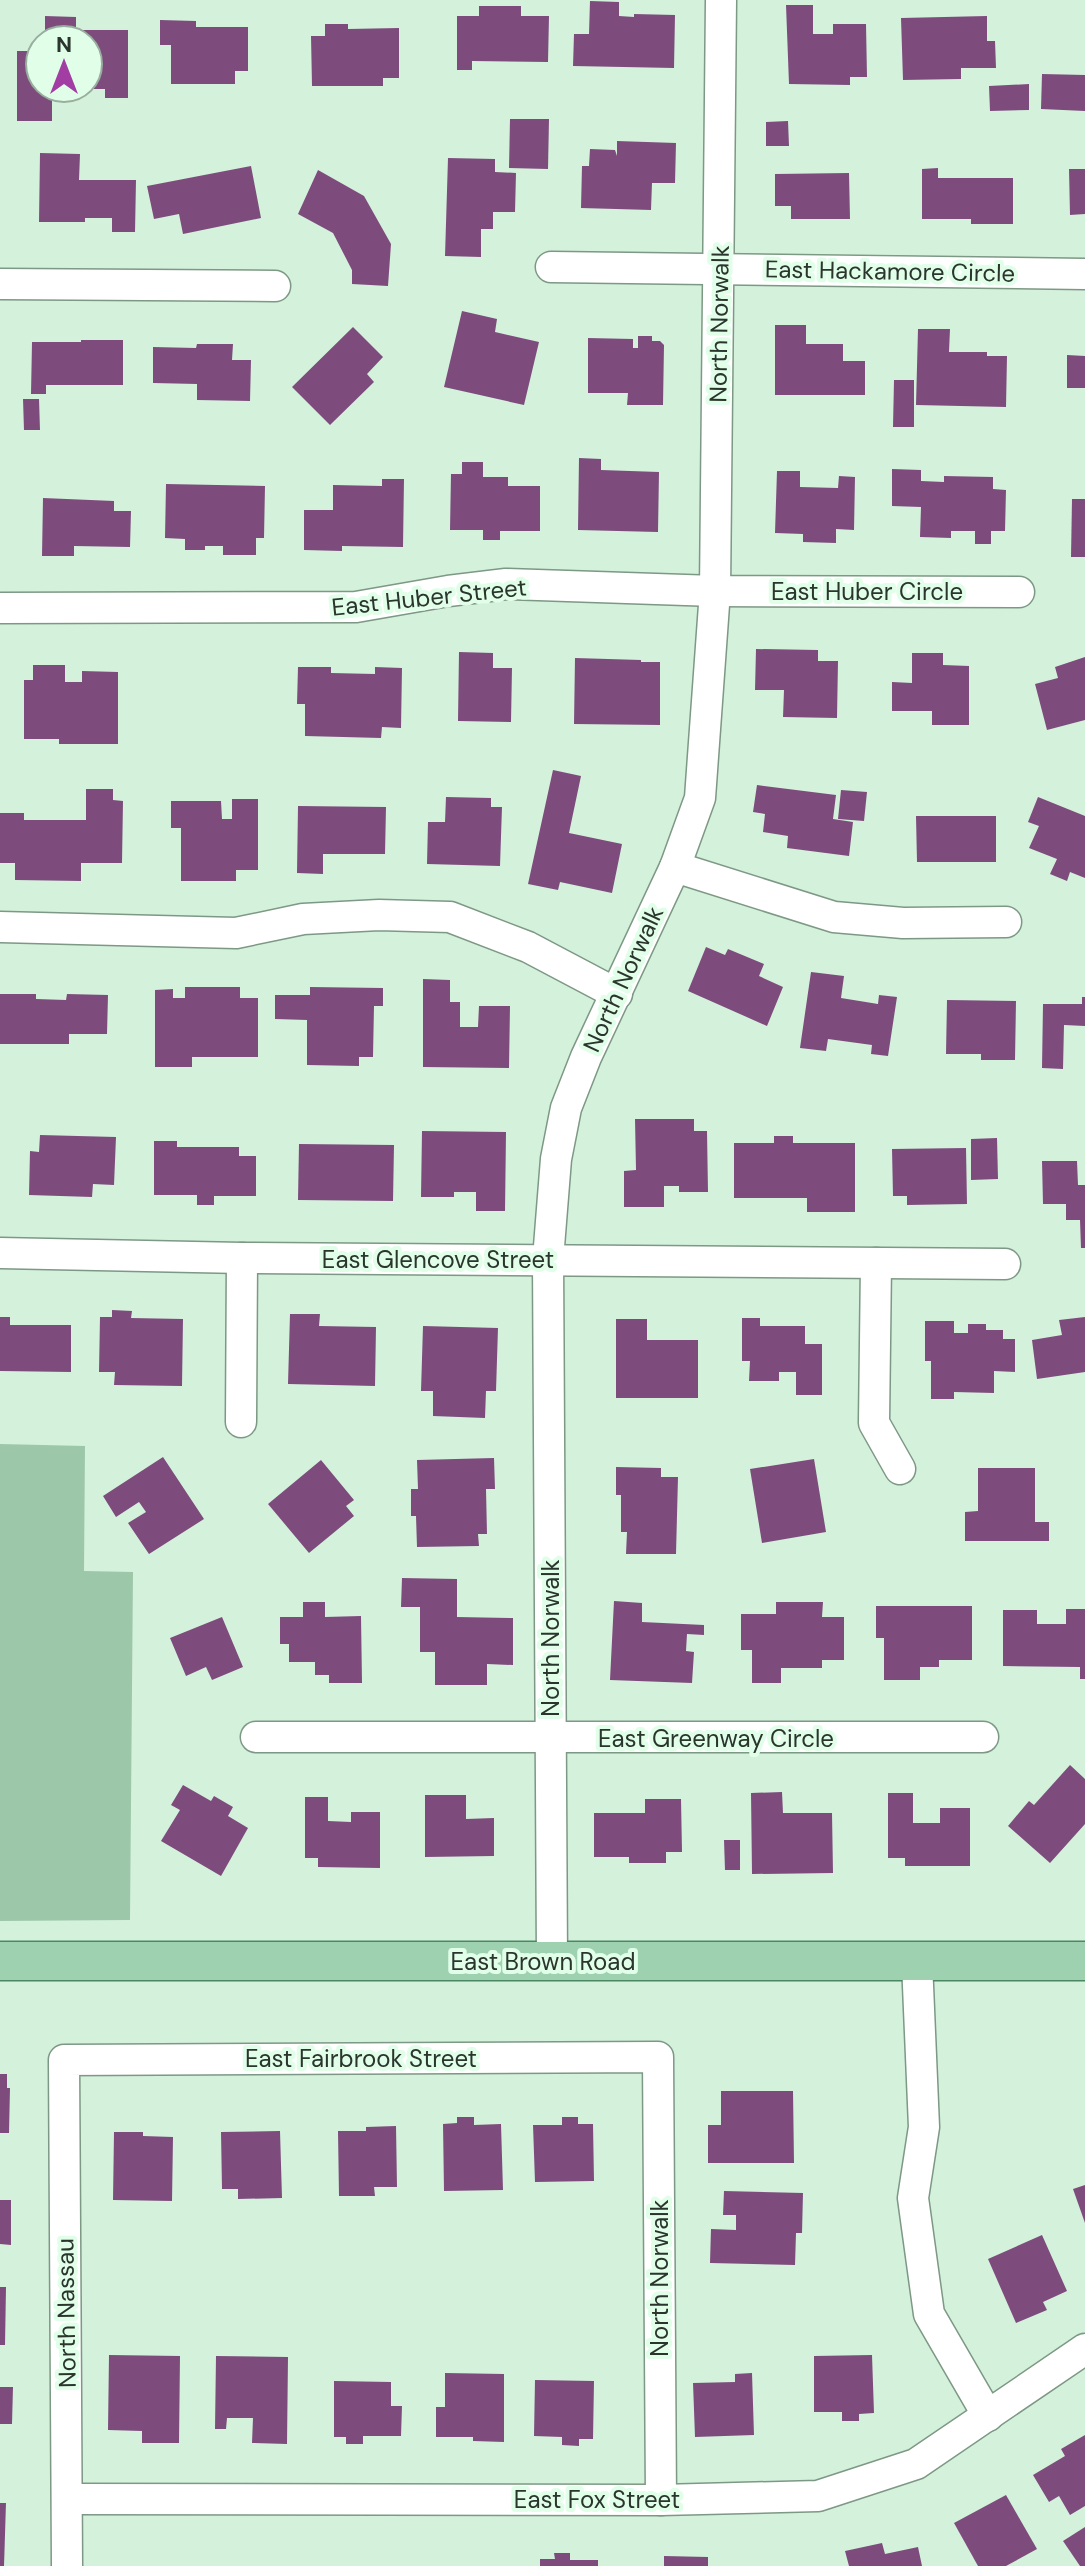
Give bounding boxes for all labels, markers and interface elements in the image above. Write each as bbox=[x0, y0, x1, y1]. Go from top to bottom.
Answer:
north arrow bbox=[24, 24, 104, 104]
text: N bbox=[56, 30, 72, 59]
street label: North Norwalk bbox=[702, 245, 736, 403]
street label: East Hackamore Circle bbox=[765, 253, 1015, 289]
street label: East Huber Street bbox=[330, 571, 528, 623]
street label: East Huber Circle bbox=[771, 576, 963, 607]
street label: North Norwalk bbox=[576, 901, 670, 1057]
street label: East Glencove Street bbox=[322, 1244, 554, 1275]
street label: North Norwalk bbox=[535, 1559, 566, 1717]
street label: East Greenway Circle bbox=[598, 1723, 834, 1754]
street label: East Brown Road bbox=[451, 1946, 635, 1977]
street label: East Fairbrook Street bbox=[245, 2043, 477, 2074]
street label: North Norwalk bbox=[644, 2199, 675, 2357]
street label: North Nassau bbox=[49, 2238, 83, 2388]
street label: East Fox Street bbox=[514, 2484, 680, 2515]

